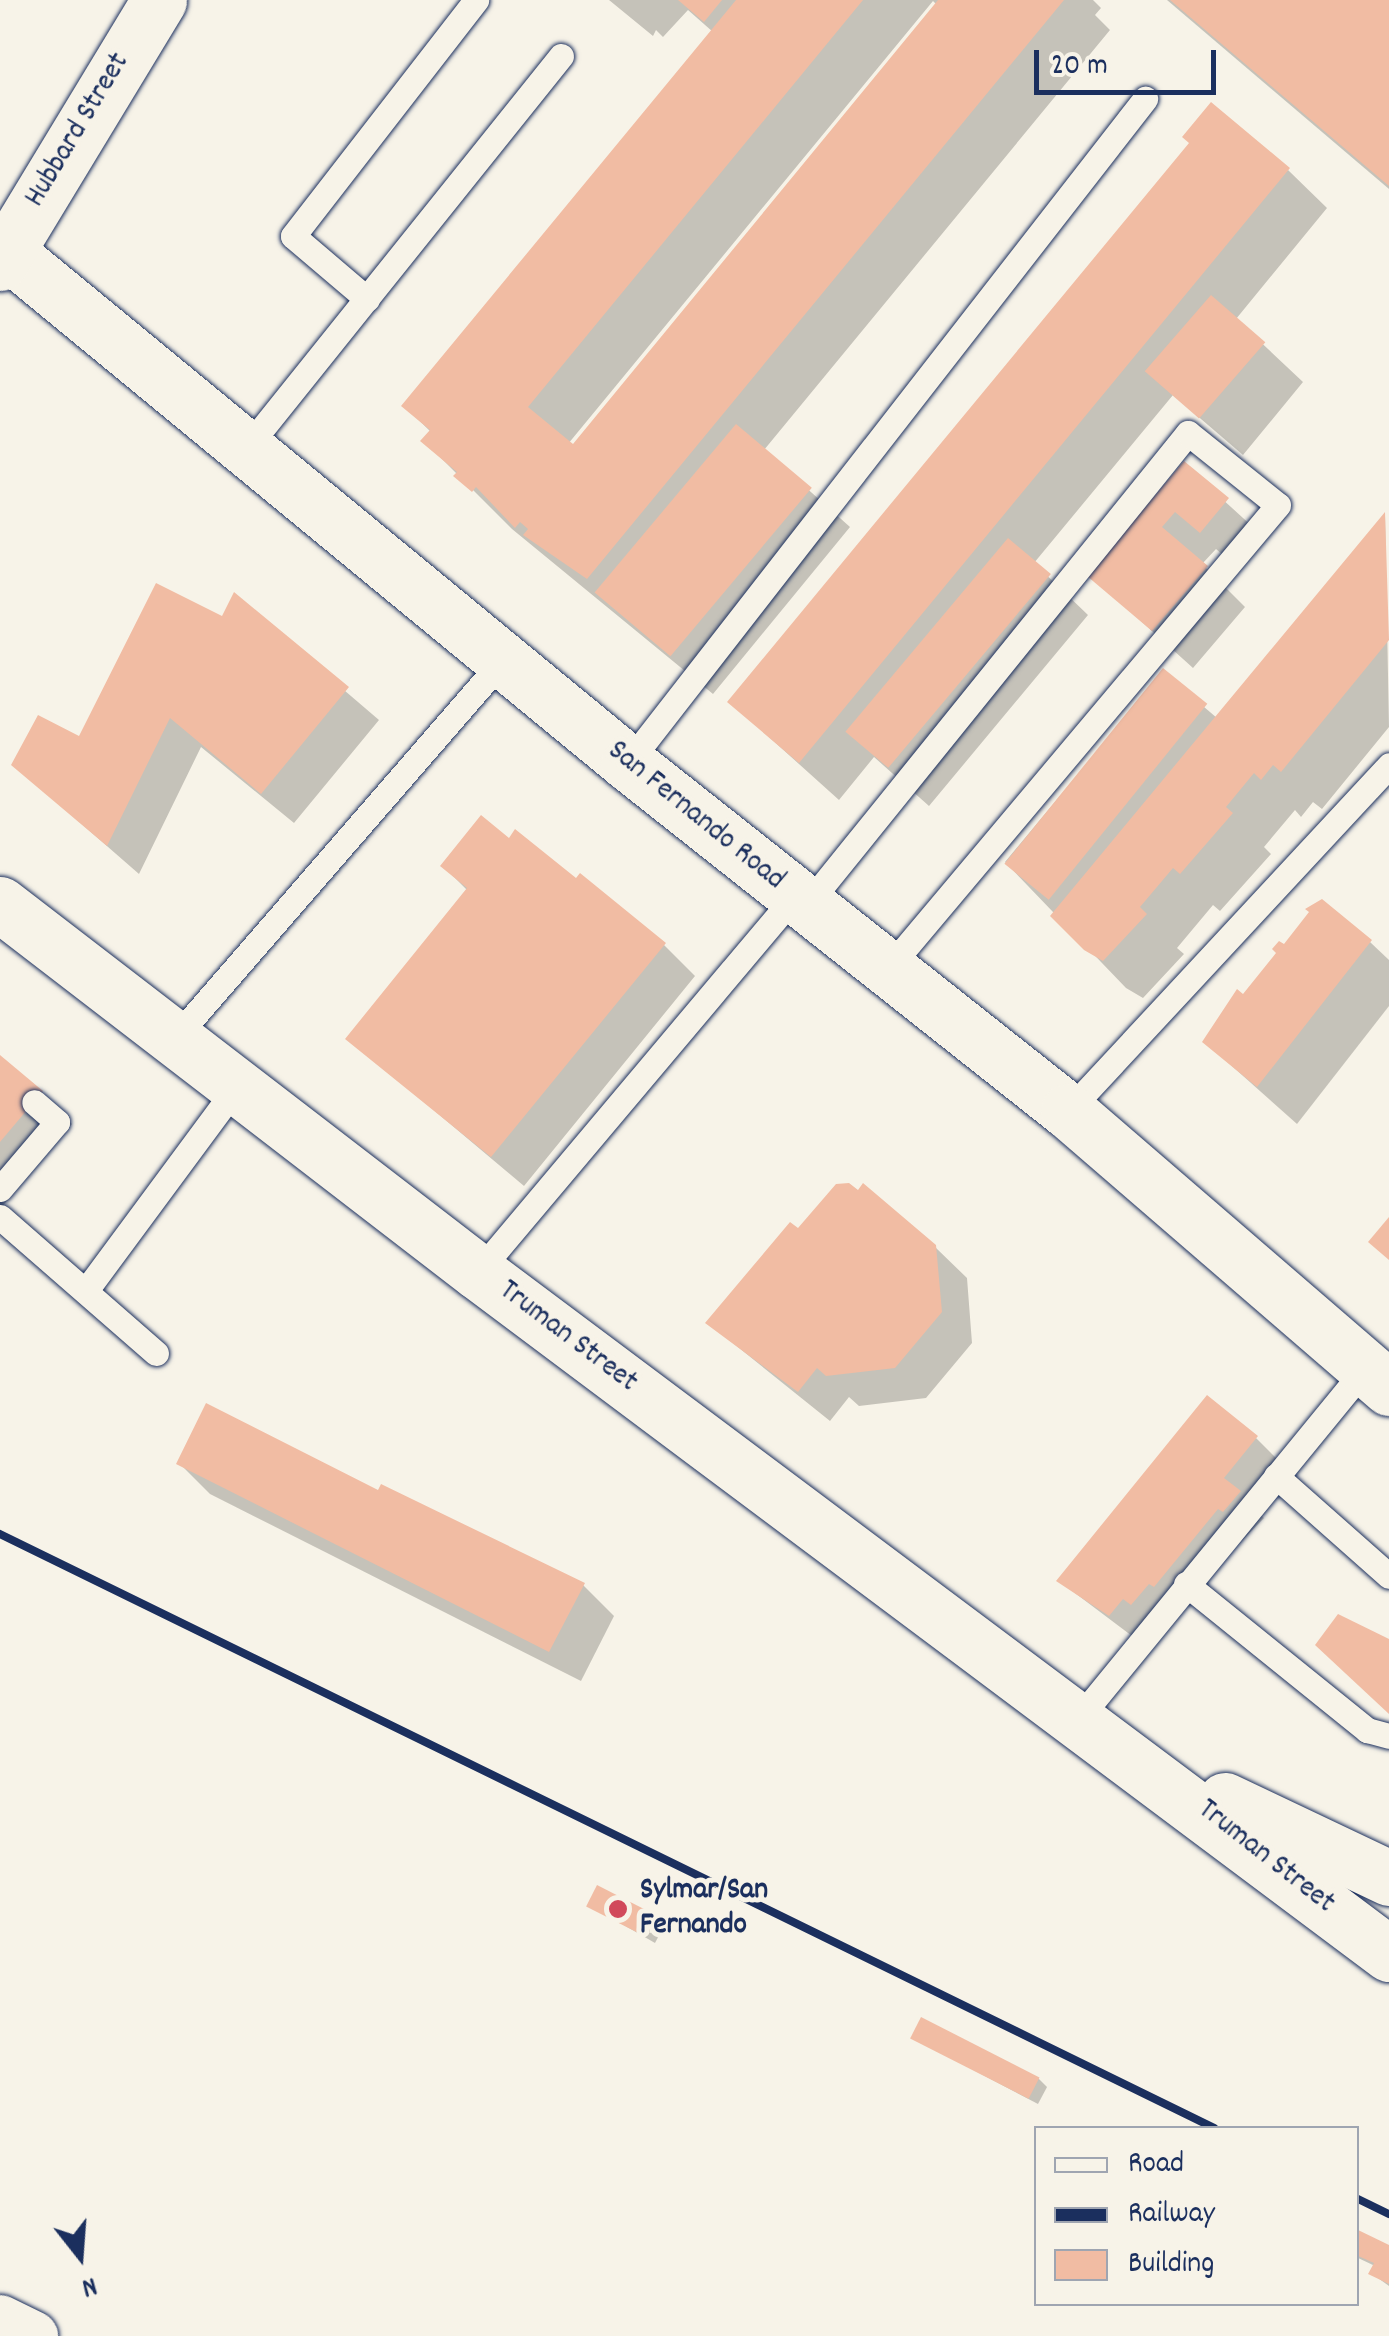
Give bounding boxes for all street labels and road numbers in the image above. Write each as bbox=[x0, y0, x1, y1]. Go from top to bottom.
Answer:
street label: Hubbard Street bbox=[19, 47, 139, 215]
street label: San Fernando Road bbox=[599, 734, 791, 900]
street label: Truman Street bbox=[491, 1274, 643, 1402]
street label: Truman Street bbox=[1189, 1793, 1341, 1923]

